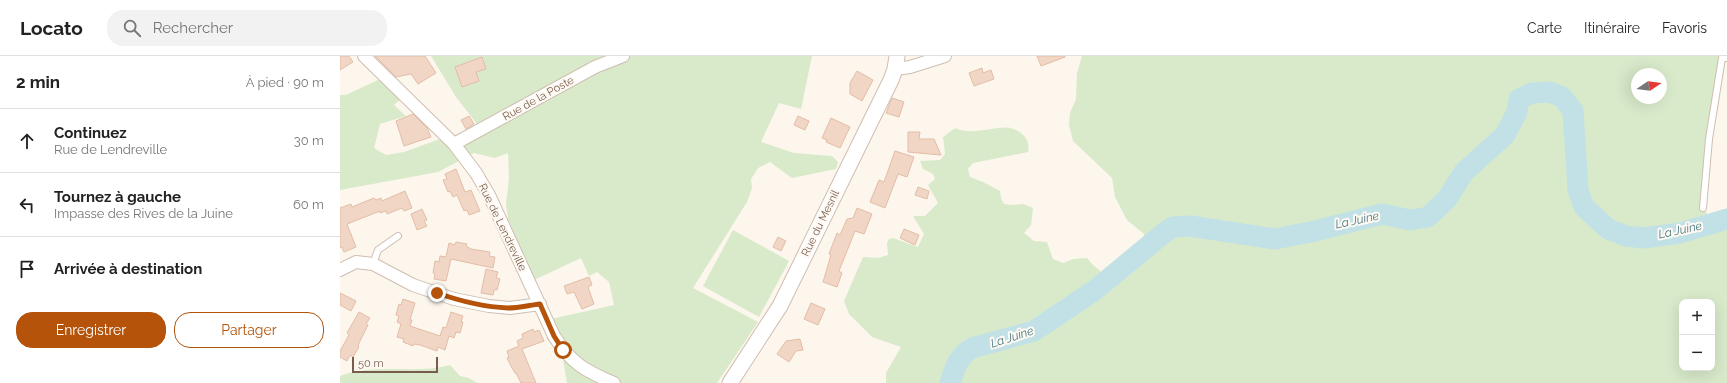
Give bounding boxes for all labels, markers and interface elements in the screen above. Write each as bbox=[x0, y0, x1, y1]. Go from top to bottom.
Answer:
search box bbox=[107, 10, 387, 46]
text: Locato bbox=[20, 17, 83, 39]
icon: search bbox=[121, 17, 143, 39]
text: Rechercher bbox=[153, 19, 233, 37]
text: Carte bbox=[1527, 20, 1562, 36]
text: Itinéraire bbox=[1584, 20, 1640, 36]
text: Favoris bbox=[1662, 20, 1707, 36]
north arrow bbox=[1631, 68, 1667, 104]
text: 2 min bbox=[16, 72, 60, 92]
street label: Rue de la Poste bbox=[500, 73, 577, 123]
text: À pied · 90 m bbox=[246, 75, 324, 90]
text: Continuez bbox=[54, 124, 127, 142]
icon: ahead bbox=[16, 130, 38, 152]
text: 30 m bbox=[294, 133, 324, 148]
text: Rue de Lendreville bbox=[54, 142, 167, 157]
street label: Rue de Lendreville bbox=[476, 181, 530, 274]
text: Tournez à gauche bbox=[54, 188, 181, 206]
street label: Rue du Mesnil bbox=[799, 188, 842, 259]
icon: left bbox=[16, 194, 38, 216]
text: 60 m bbox=[293, 197, 324, 212]
text: Impasse des Rives de la Juine bbox=[54, 206, 233, 221]
water label: La Juine bbox=[1334, 208, 1381, 231]
water label: La Juine bbox=[1657, 218, 1704, 241]
icon: arrive bbox=[16, 258, 38, 280]
text: Arrivée à destination bbox=[54, 260, 202, 278]
route end bbox=[428, 284, 446, 302]
map controls bbox=[1679, 299, 1715, 371]
button: + bbox=[1679, 299, 1715, 335]
button: Enregistrer bbox=[16, 312, 166, 348]
button: Partager bbox=[174, 312, 324, 348]
water label: La Juine bbox=[989, 323, 1036, 351]
button: − bbox=[1679, 335, 1715, 371]
route start bbox=[554, 341, 572, 359]
scale bar bbox=[352, 355, 438, 374]
text: 50 m bbox=[358, 357, 384, 370]

